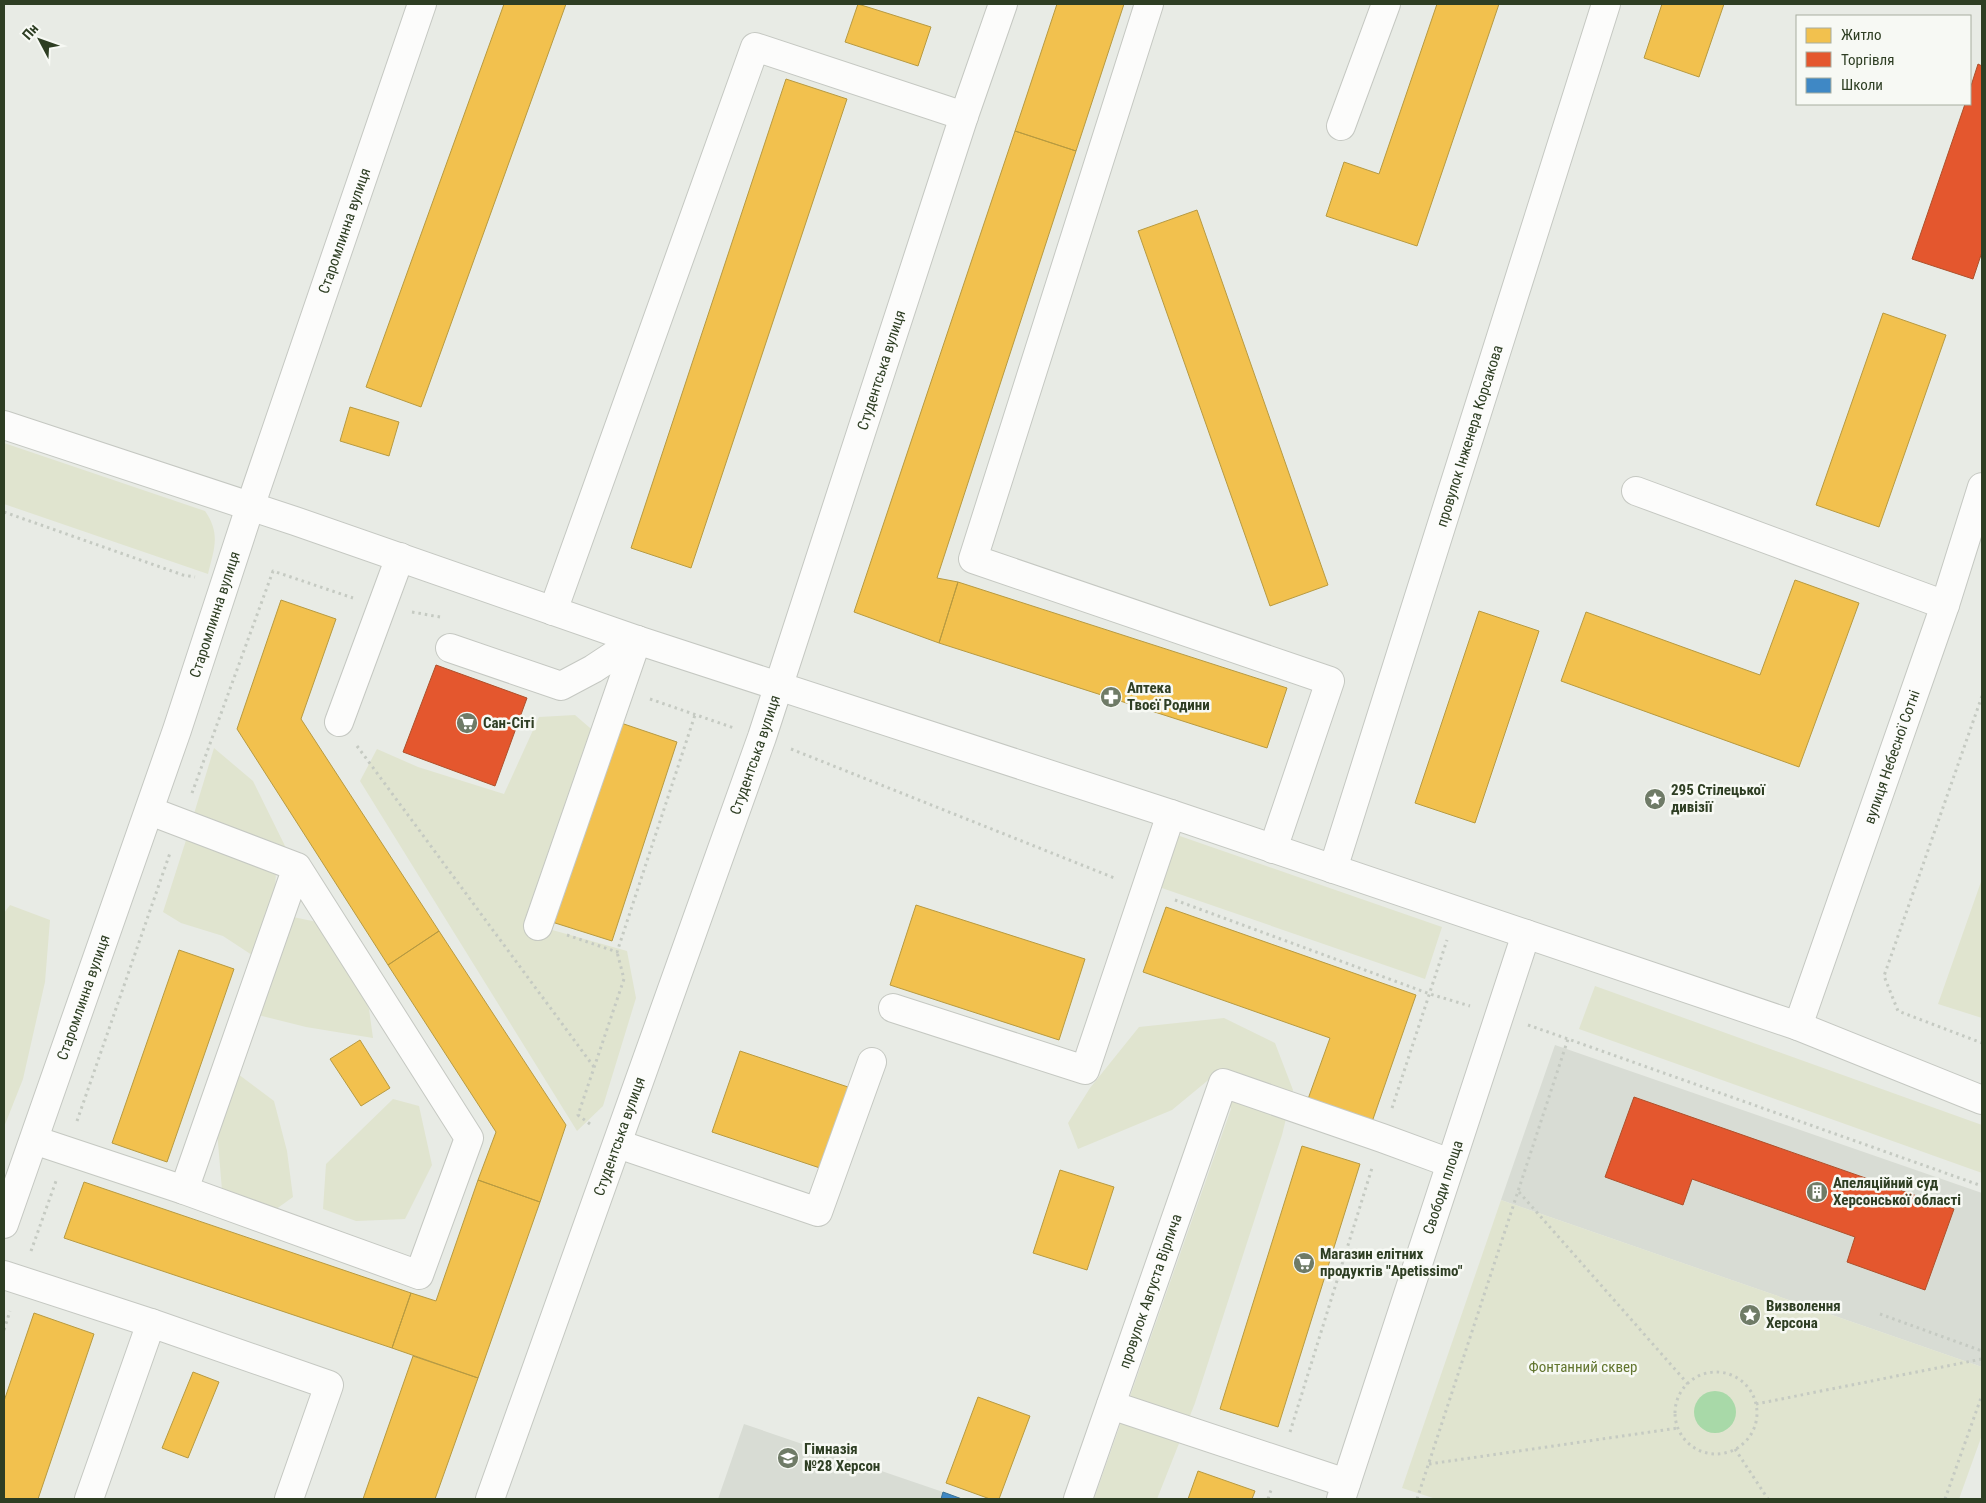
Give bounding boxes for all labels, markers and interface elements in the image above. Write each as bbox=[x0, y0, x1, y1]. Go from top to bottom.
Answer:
north arrow bbox=[15, 15, 65, 65]
legend bbox=[1796, 15, 1971, 105]
text: Пн bbox=[19, 20, 41, 43]
text: Житло bbox=[1841, 26, 1881, 44]
text: Торгівля bbox=[1841, 51, 1894, 69]
text: Школи bbox=[1841, 76, 1883, 94]
street label: Старомлинна вулиця bbox=[315, 166, 374, 296]
street label: Студентська вулиця bbox=[853, 308, 909, 432]
street label: провулок Інженера Корсакова bbox=[1433, 343, 1507, 529]
street label: Старомлинна вулиця bbox=[186, 549, 244, 680]
place label: Аптека Твоєї Родини bbox=[1127, 679, 1210, 714]
pharmacy icon: Аптека Твоєї Родини bbox=[1099, 685, 1123, 709]
street label: вулиця Небесної Сотні bbox=[1860, 688, 1924, 826]
street label: Студентська вулиця bbox=[726, 693, 784, 817]
supermarket icon: Сан-Сіті bbox=[455, 711, 479, 735]
place label: Сан-Сіті bbox=[483, 714, 534, 732]
place label: 295 Стілецької дивізії bbox=[1671, 781, 1766, 816]
place icon: 295 Стілецької дивізії bbox=[1643, 787, 1667, 811]
street label: Старомлинна вулиця bbox=[53, 932, 114, 1063]
street label: Студентська вулиця bbox=[590, 1074, 649, 1198]
street label: Свободи площа bbox=[1419, 1138, 1467, 1237]
place label: Апеляційний суд Херсонської області bbox=[1833, 1174, 1961, 1209]
building icon: Апеляційний суд Херсонської області bbox=[1805, 1180, 1829, 1204]
street label: провулок Августа Вірлича bbox=[1115, 1212, 1186, 1371]
place label: Магазин елітних продуктів "Apetissimo" bbox=[1320, 1245, 1463, 1280]
supermarket icon: Магазин елітних продуктів "Apetissimo" bbox=[1292, 1251, 1316, 1275]
place label: Визволення Херсона bbox=[1766, 1297, 1841, 1332]
place icon: Визволення Херсона bbox=[1738, 1303, 1762, 1327]
park label: Фонтанний сквер bbox=[1529, 1358, 1637, 1376]
place label: Гімназія №28 Херсон bbox=[804, 1440, 880, 1475]
school or university icon: Гімназія №28 Херсон bbox=[776, 1446, 800, 1470]

